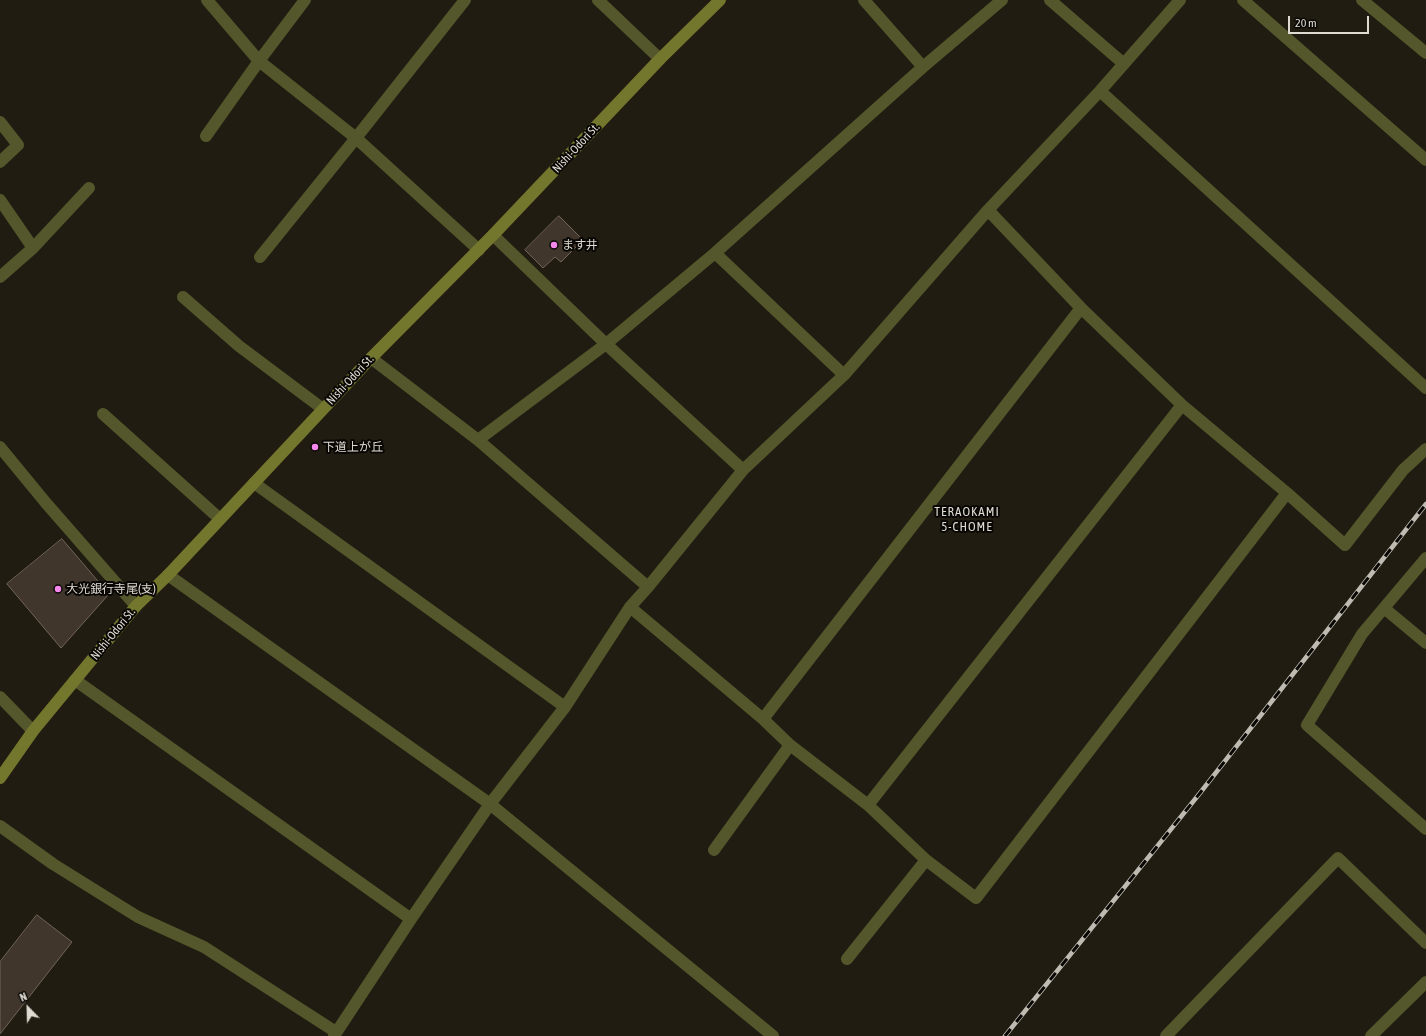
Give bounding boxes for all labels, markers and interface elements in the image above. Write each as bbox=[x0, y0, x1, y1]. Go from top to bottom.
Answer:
scale bar bbox=[1290, 8, 1371, 34]
text: 20 m bbox=[1295, 16, 1317, 30]
street label: Nishi-Odori St. bbox=[549, 120, 603, 176]
place label: ます井 bbox=[562, 238, 598, 252]
marker: ます井 bbox=[549, 240, 559, 250]
street label: Nishi-Odori St. bbox=[323, 352, 377, 408]
place label: 下道上が丘 bbox=[323, 440, 383, 454]
marker: 下道上が丘 bbox=[310, 442, 320, 452]
district label: TERAOKAMI 5-CHOME bbox=[934, 504, 1000, 535]
place label: 大光銀行寺尾(支) bbox=[66, 582, 156, 596]
marker: 大光銀行寺尾(支) bbox=[53, 584, 63, 594]
street label: Nishi-Odori St. bbox=[88, 605, 138, 663]
north arrow bbox=[8, 988, 48, 1028]
text: N bbox=[18, 990, 29, 1004]

